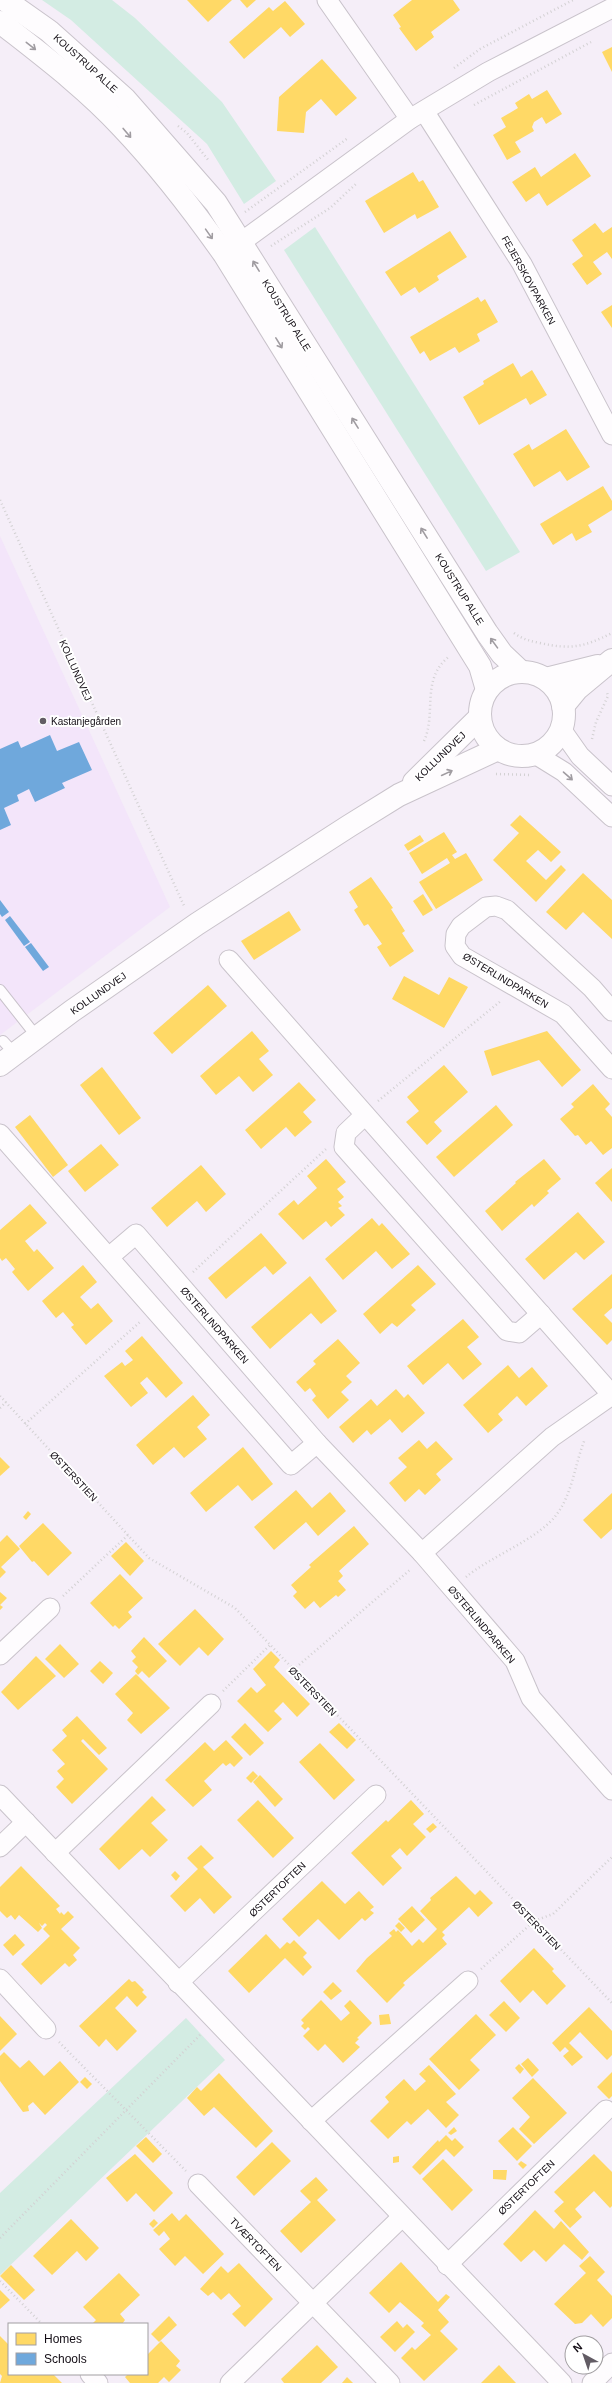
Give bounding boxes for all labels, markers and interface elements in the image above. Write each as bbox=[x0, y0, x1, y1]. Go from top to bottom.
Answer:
street label: KOUSTRUP ALLE bbox=[51, 32, 120, 95]
one-way arrow bbox=[25, 42, 36, 50]
one-way arrow bbox=[123, 128, 132, 138]
one-way arrow bbox=[205, 228, 213, 239]
street label: FEJERSKOVPARKEN bbox=[500, 234, 558, 327]
one-way arrow bbox=[251, 260, 259, 272]
street label: KOUSTRUP ALLE bbox=[260, 278, 313, 353]
one-way arrow bbox=[275, 337, 283, 348]
one-way arrow bbox=[351, 418, 359, 429]
one-way arrow bbox=[420, 528, 428, 539]
street label: KOUSTRUP ALLE bbox=[433, 552, 486, 627]
street label: KOLLUNDVEJ bbox=[57, 638, 94, 702]
one-way arrow bbox=[490, 638, 498, 649]
marker: Kastanjegården bbox=[38, 716, 48, 726]
place label: Kastanjegården bbox=[51, 716, 121, 727]
street label: KOLLUNDVEJ bbox=[413, 730, 468, 783]
one-way arrow bbox=[441, 769, 453, 776]
one-way arrow bbox=[562, 771, 573, 780]
street label: ØSTERLINDPARKEN bbox=[461, 951, 550, 1010]
street label: KOLLUNDVEJ bbox=[68, 970, 128, 1017]
street label: ØSTERLINDPARKEN bbox=[178, 1285, 251, 1366]
street label: ØSTERSTIEN bbox=[48, 1449, 99, 1503]
street label: ØSTERLINDPARKEN bbox=[446, 1583, 517, 1665]
street label: ØSTERSTIEN bbox=[286, 1665, 339, 1718]
street label: ØSTERTOFTEN bbox=[247, 1860, 308, 1919]
street label: ØSTERSTIEN bbox=[510, 1899, 563, 1952]
street label: ØSTERTOFTEN bbox=[496, 2158, 557, 2217]
street label: TVÆRTOFTEN bbox=[227, 2215, 284, 2273]
legend bbox=[8, 2323, 148, 2375]
text: Homes bbox=[44, 2332, 82, 2346]
north arrow bbox=[564, 2335, 604, 2375]
text: N bbox=[571, 2340, 585, 2354]
text: Schools bbox=[44, 2352, 87, 2366]

